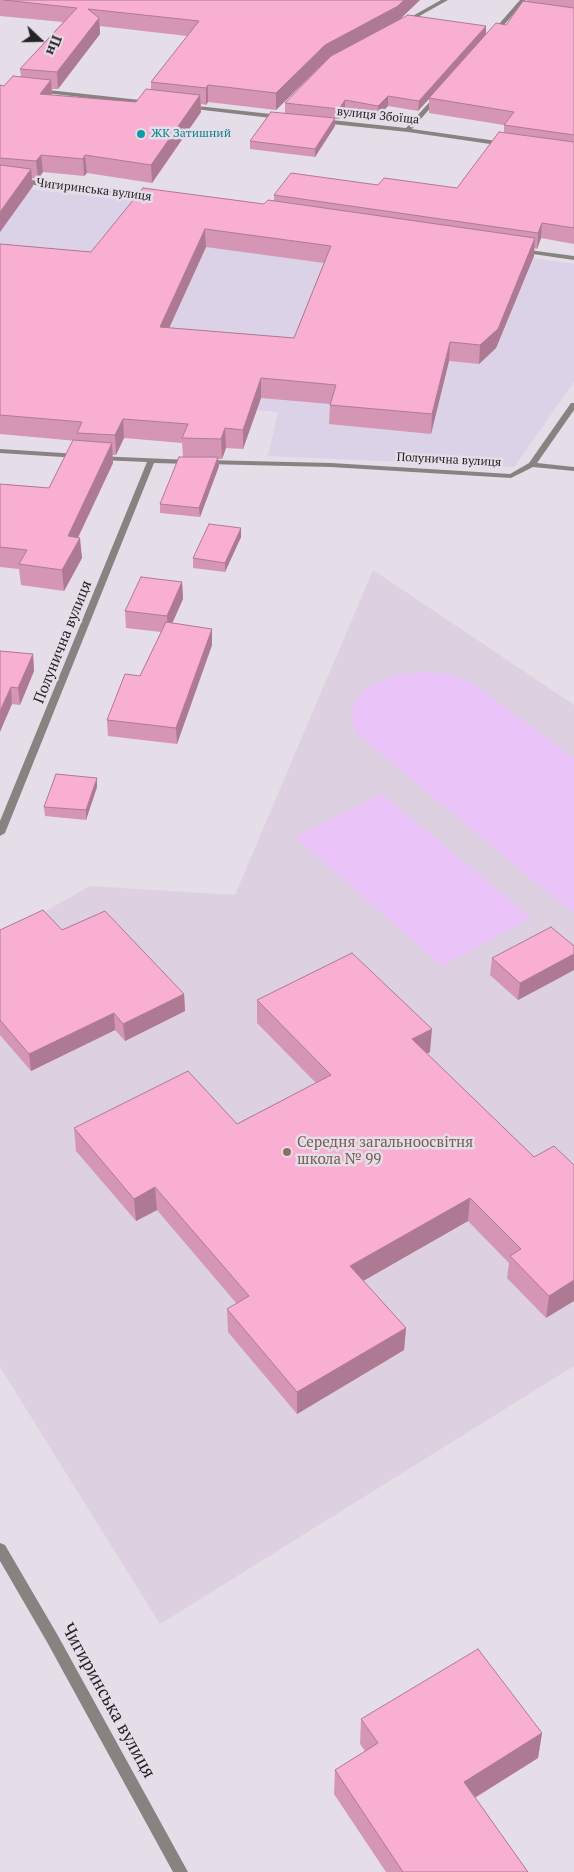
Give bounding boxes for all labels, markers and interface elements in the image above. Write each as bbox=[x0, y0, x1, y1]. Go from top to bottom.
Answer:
north arrow bbox=[15, 15, 65, 65]
text: Пн bbox=[42, 33, 67, 58]
street label: вулиця Збоїща bbox=[336, 105, 420, 127]
place label: ЖК Затишний bbox=[151, 127, 231, 141]
marker: ЖК Затишний bbox=[135, 128, 147, 140]
street label: Чигиринська вулиця bbox=[36, 176, 152, 204]
street label: Полунична вулиця bbox=[396, 450, 502, 470]
street label: Полунична вулиця bbox=[30, 578, 96, 706]
place label: Середня загальноосвітня школа № 99 bbox=[297, 1134, 473, 1169]
marker: Середня загальноосвітня школа № 99 bbox=[281, 1146, 293, 1158]
street label: Чигиринська вулиця bbox=[56, 1620, 160, 1782]

